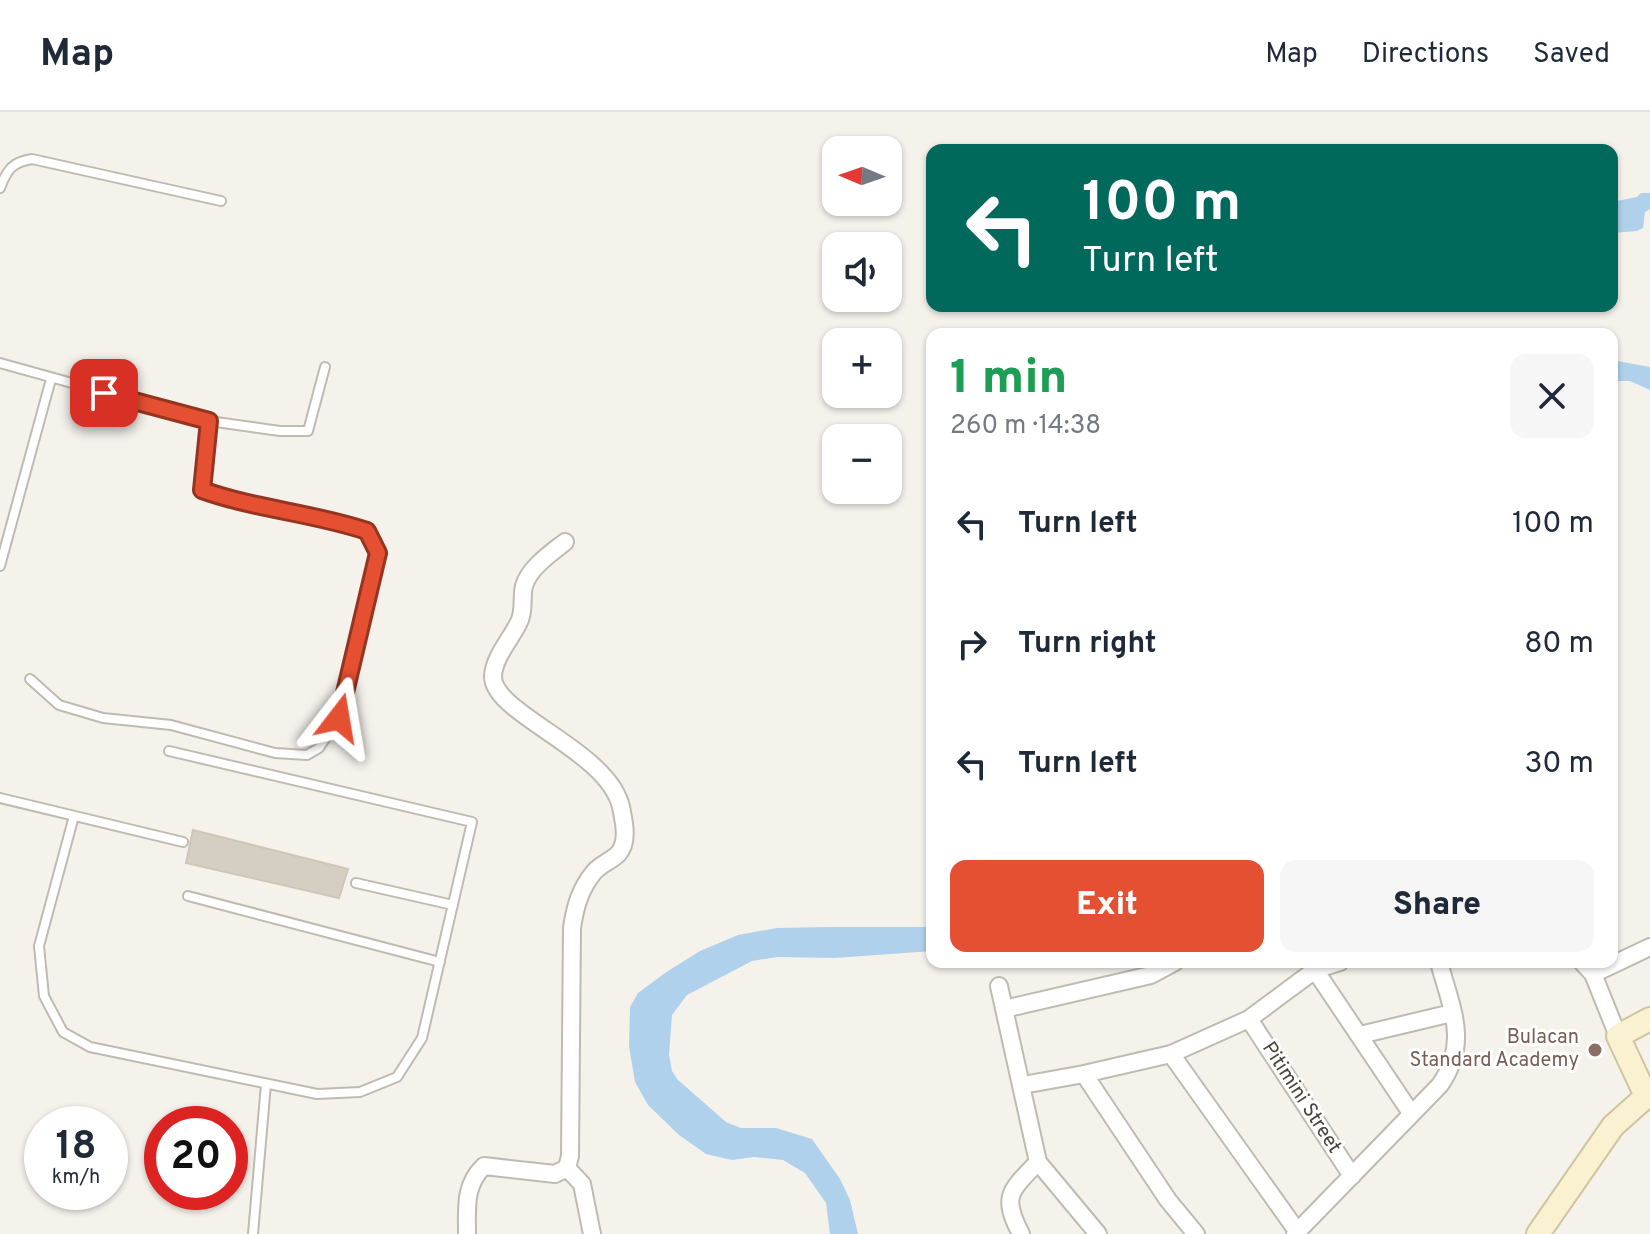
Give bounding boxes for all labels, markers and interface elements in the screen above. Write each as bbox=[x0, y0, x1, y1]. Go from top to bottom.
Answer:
text: Map bbox=[40, 31, 114, 80]
text: Map bbox=[1265, 37, 1318, 73]
text: Directions bbox=[1362, 37, 1489, 73]
text: Saved bbox=[1533, 37, 1610, 73]
north arrow bbox=[822, 136, 902, 216]
map controls bbox=[822, 136, 902, 504]
text: 100 m bbox=[1082, 170, 1241, 240]
icon: left bbox=[950, 176, 1054, 280]
button: sound bbox=[822, 232, 902, 312]
text: Turn left bbox=[1082, 239, 1219, 285]
button: + bbox=[822, 328, 902, 408]
text: 1 min bbox=[950, 350, 1067, 410]
button: close bbox=[1510, 354, 1594, 438]
pin bbox=[70, 359, 138, 427]
icon: arrive bbox=[82, 371, 126, 415]
text: 260 m · 14:38 bbox=[950, 410, 1101, 443]
button: − bbox=[822, 424, 902, 504]
icon: left bbox=[950, 502, 994, 546]
text: Turn left bbox=[1018, 506, 1138, 543]
text: 100 m bbox=[1512, 506, 1594, 543]
icon: right bbox=[950, 622, 994, 666]
text: Turn right bbox=[1018, 626, 1156, 663]
text: 80 m bbox=[1524, 626, 1594, 663]
position arrow bbox=[297, 676, 381, 760]
icon: left bbox=[950, 742, 994, 786]
text: Turn left bbox=[1018, 746, 1138, 783]
text: 30 m bbox=[1525, 746, 1594, 783]
button: Exit bbox=[950, 860, 1264, 952]
button: Share bbox=[1280, 860, 1594, 952]
place label: Bulacan Standard Academy bbox=[1409, 1025, 1579, 1074]
street label: Pitimini Street bbox=[1255, 1037, 1347, 1159]
marker: Bulacan Standard Academy bbox=[1586, 1041, 1604, 1059]
speed limit sign: 20 bbox=[144, 1106, 248, 1210]
text: 18 bbox=[55, 1123, 97, 1173]
text: km/h bbox=[52, 1165, 100, 1191]

